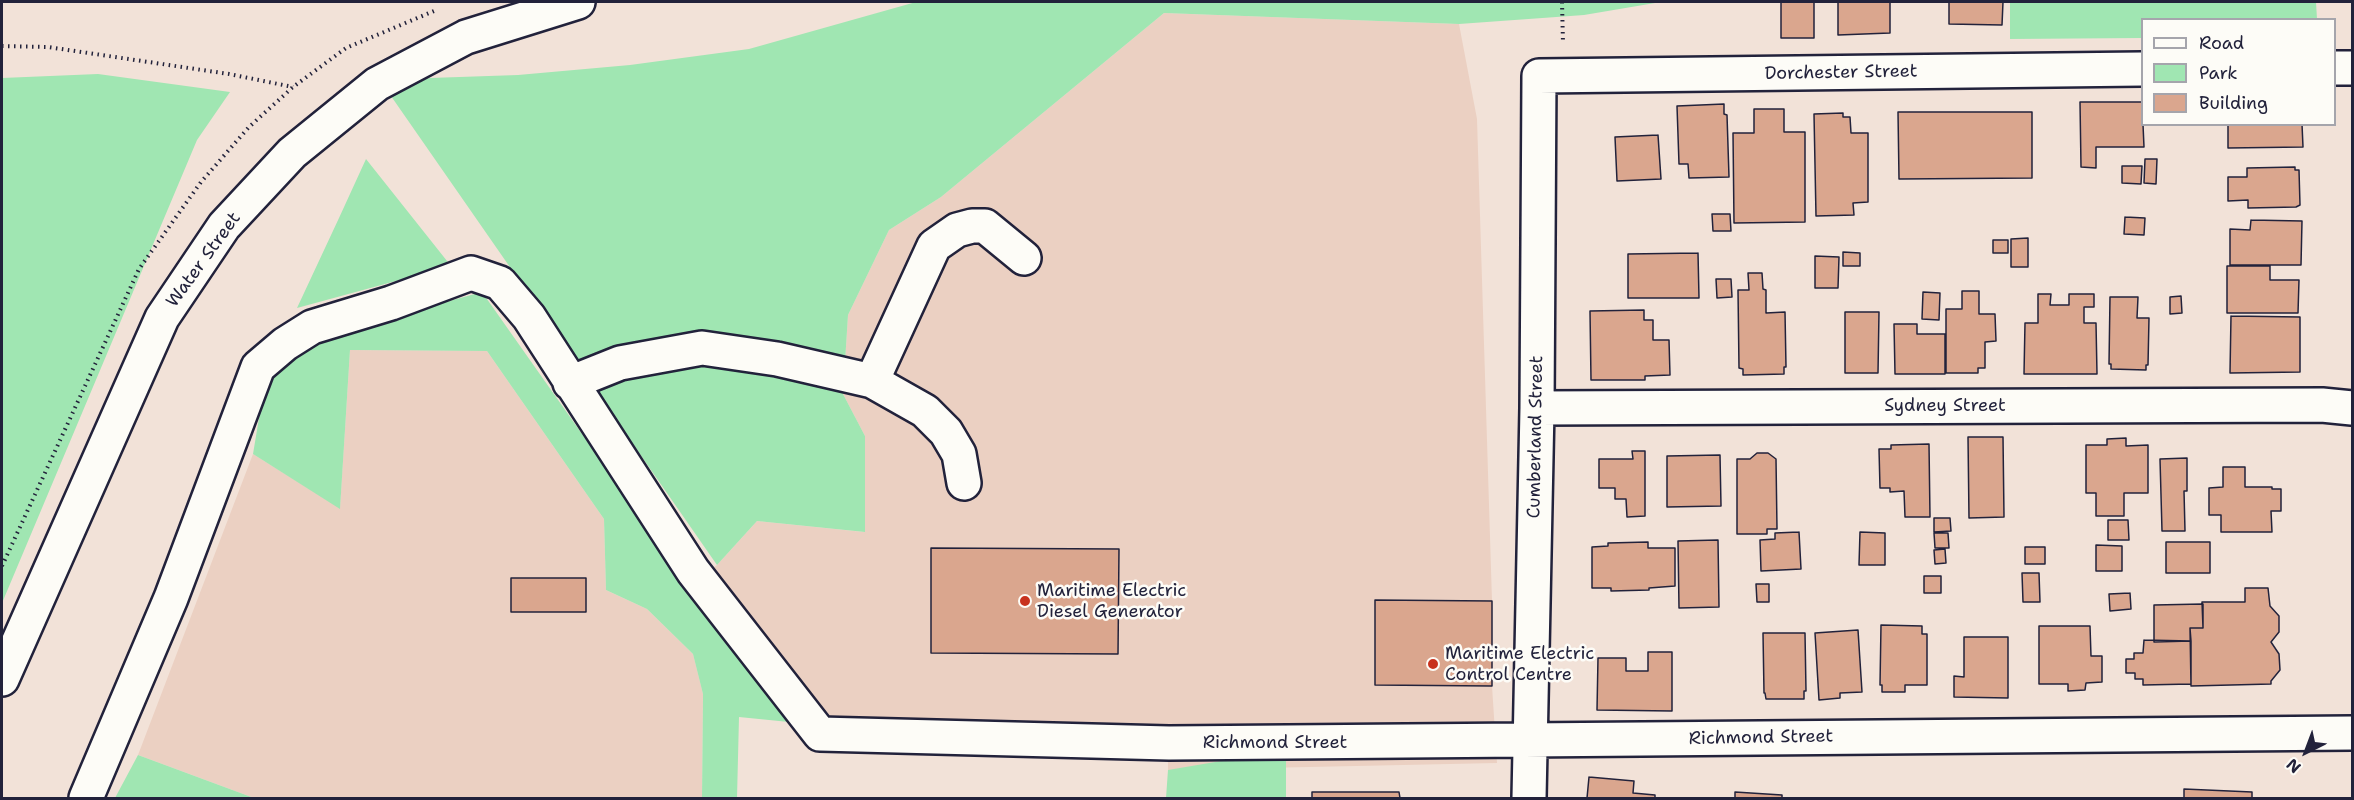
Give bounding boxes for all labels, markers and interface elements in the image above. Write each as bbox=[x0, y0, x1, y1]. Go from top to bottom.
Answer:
legend bbox=[2141, 18, 2336, 126]
text: Road bbox=[2199, 31, 2244, 55]
street label: Dorchester Street bbox=[1764, 61, 1918, 85]
text: Park bbox=[2199, 61, 2238, 85]
text: Building bbox=[2199, 91, 2268, 115]
street label: Water Street bbox=[162, 208, 246, 312]
street label: Cumberland Street bbox=[1524, 355, 1548, 519]
street label: Sydney Street bbox=[1884, 395, 2006, 417]
place label: Maritime Electric Diesel Generator bbox=[1037, 580, 1186, 622]
marker: Maritime Electric Diesel Generator bbox=[1018, 594, 1032, 608]
place label: Maritime Electric Control Centre bbox=[1445, 643, 1594, 686]
marker: Maritime Electric Control Centre bbox=[1426, 657, 1440, 671]
north arrow bbox=[2276, 722, 2336, 782]
street label: Richmond Street bbox=[1688, 726, 1834, 750]
street label: Richmond Street bbox=[1203, 732, 1347, 754]
text: N bbox=[2282, 754, 2305, 778]

